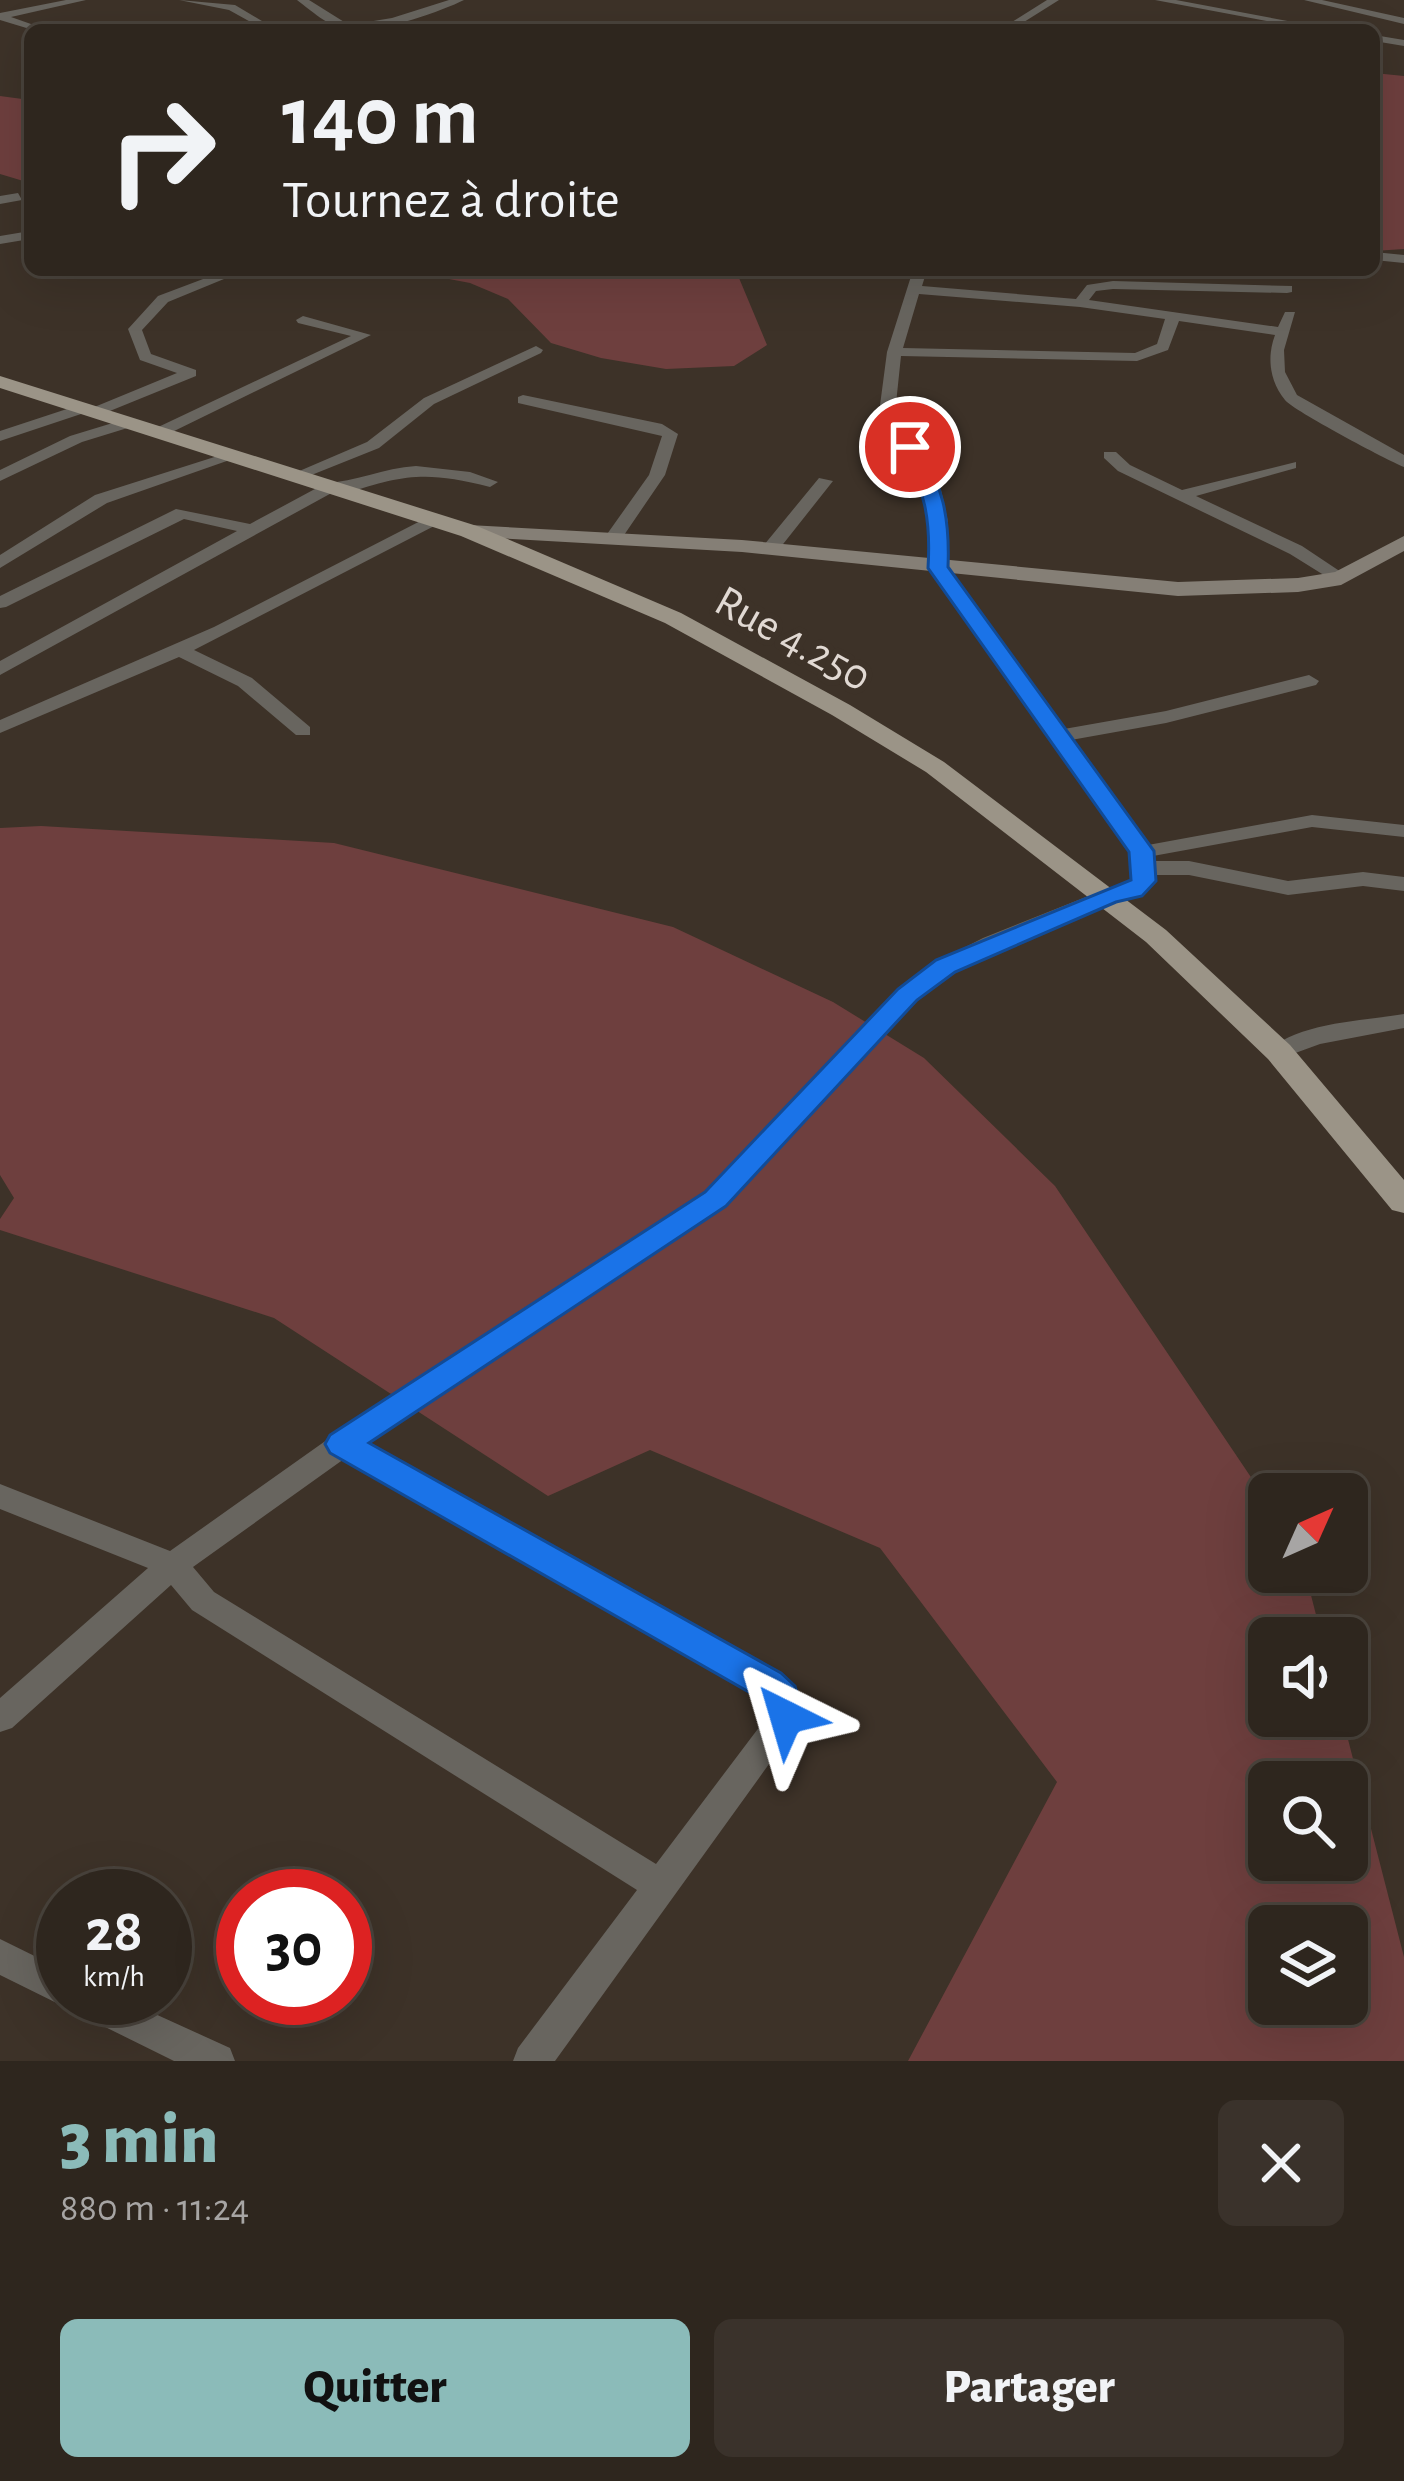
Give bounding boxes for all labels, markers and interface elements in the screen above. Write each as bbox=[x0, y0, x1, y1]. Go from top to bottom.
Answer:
icon: right bbox=[84, 72, 240, 228]
text: 140 m bbox=[282, 76, 479, 160]
text: Tournez à droite bbox=[282, 174, 620, 228]
pin bbox=[859, 396, 961, 498]
icon: arrive bbox=[877, 414, 943, 480]
street label: Rue 4.250 bbox=[707, 578, 878, 700]
north arrow bbox=[1248, 1473, 1368, 1593]
map controls bbox=[1248, 1473, 1368, 2025]
button: sound bbox=[1248, 1617, 1368, 1737]
position arrow bbox=[723, 1654, 849, 1780]
button: search bbox=[1248, 1761, 1368, 1881]
speed limit sign: 30 bbox=[216, 1869, 372, 2025]
text: 28 bbox=[85, 1902, 143, 1962]
button: layers bbox=[1248, 1905, 1368, 2025]
text: km/h bbox=[83, 1962, 145, 1992]
button: close bbox=[1218, 2100, 1344, 2226]
text: 3 min bbox=[60, 2104, 218, 2176]
text: 880 m · 11:24 bbox=[60, 2189, 249, 2228]
button: Quitter bbox=[60, 2319, 690, 2457]
button: Partager bbox=[714, 2319, 1344, 2457]

